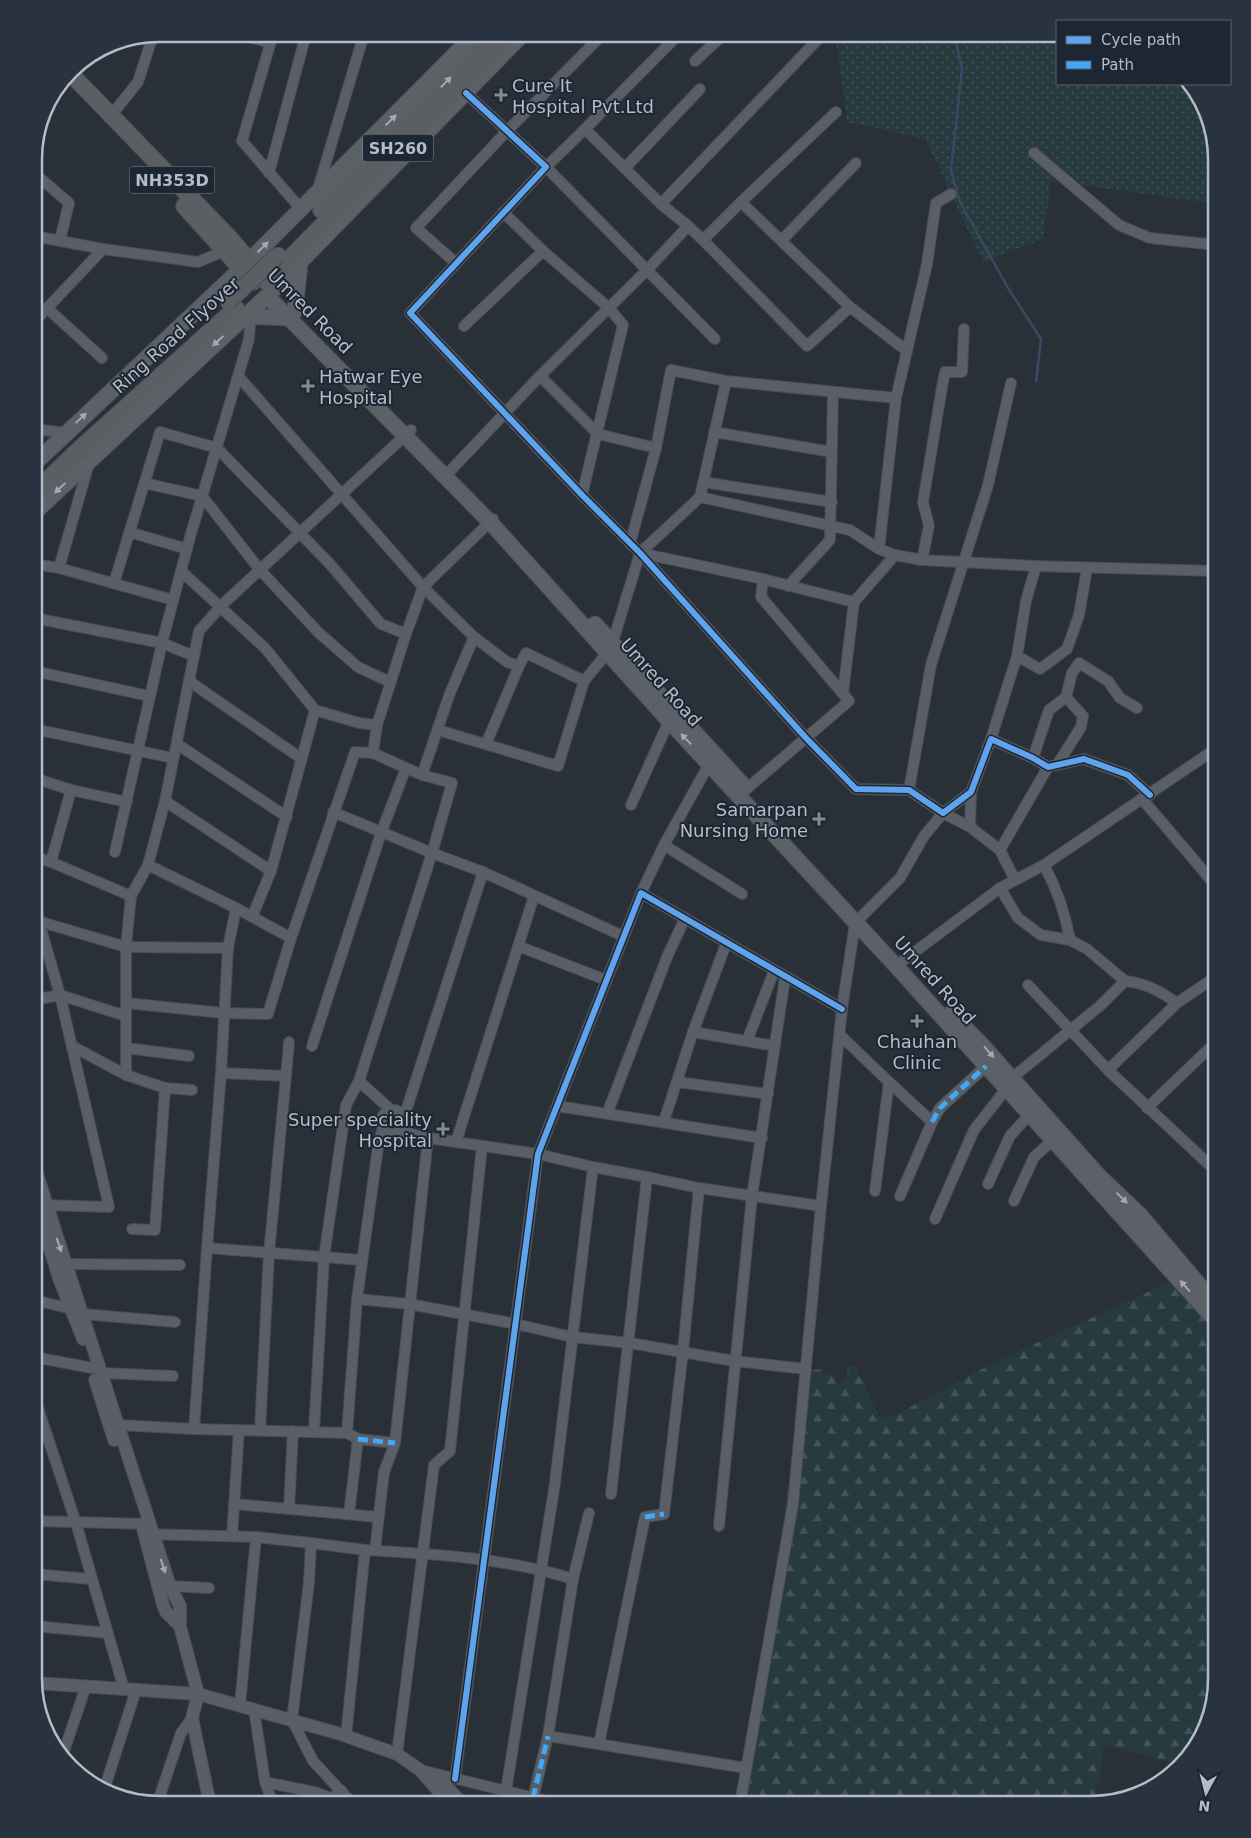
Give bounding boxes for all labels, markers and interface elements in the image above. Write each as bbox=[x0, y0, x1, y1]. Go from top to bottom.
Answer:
legend bbox=[1056, 20, 1231, 85]
text: Cycle path bbox=[1101, 31, 1181, 49]
text: Path bbox=[1101, 56, 1134, 74]
place label: Cure It Hospital Pvt.Ltd bbox=[512, 75, 654, 117]
one-way arrow bbox=[440, 76, 452, 88]
marker: Cure It Hospital Pvt.Ltd bbox=[494, 88, 508, 102]
one-way arrow bbox=[385, 114, 397, 126]
road number: SH260 bbox=[363, 134, 433, 162]
road number: NH353D bbox=[130, 166, 214, 194]
one-way arrow bbox=[257, 241, 269, 253]
street label: Umred Road bbox=[263, 264, 357, 358]
street label: Ring Road Flyover bbox=[108, 272, 244, 397]
one-way arrow bbox=[212, 335, 224, 347]
place label: Hatwar Eye Hospital bbox=[319, 366, 423, 408]
marker: Hatwar Eye Hospital bbox=[301, 379, 315, 393]
one-way arrow bbox=[75, 412, 87, 424]
one-way arrow bbox=[55, 482, 67, 494]
street label: Umred Road bbox=[616, 634, 706, 730]
one-way arrow bbox=[680, 733, 692, 745]
place label: Samarpan Nursing Home bbox=[680, 799, 808, 841]
marker: Samarpan Nursing Home bbox=[812, 812, 826, 826]
street label: Umred Road bbox=[890, 932, 980, 1028]
marker: Chauhan Clinic bbox=[910, 1014, 924, 1028]
place label: Chauhan Clinic bbox=[877, 1031, 957, 1073]
one-way arrow bbox=[983, 1045, 995, 1057]
place label: Super speciality Hospital bbox=[288, 1109, 432, 1151]
marker: Super speciality Hospital bbox=[436, 1122, 450, 1136]
one-way arrow bbox=[1115, 1192, 1127, 1204]
one-way arrow bbox=[55, 1238, 63, 1253]
one-way arrow bbox=[1179, 1280, 1191, 1292]
one-way arrow bbox=[160, 1559, 168, 1574]
north arrow bbox=[1181, 1768, 1231, 1818]
text: N bbox=[1198, 1797, 1211, 1815]

